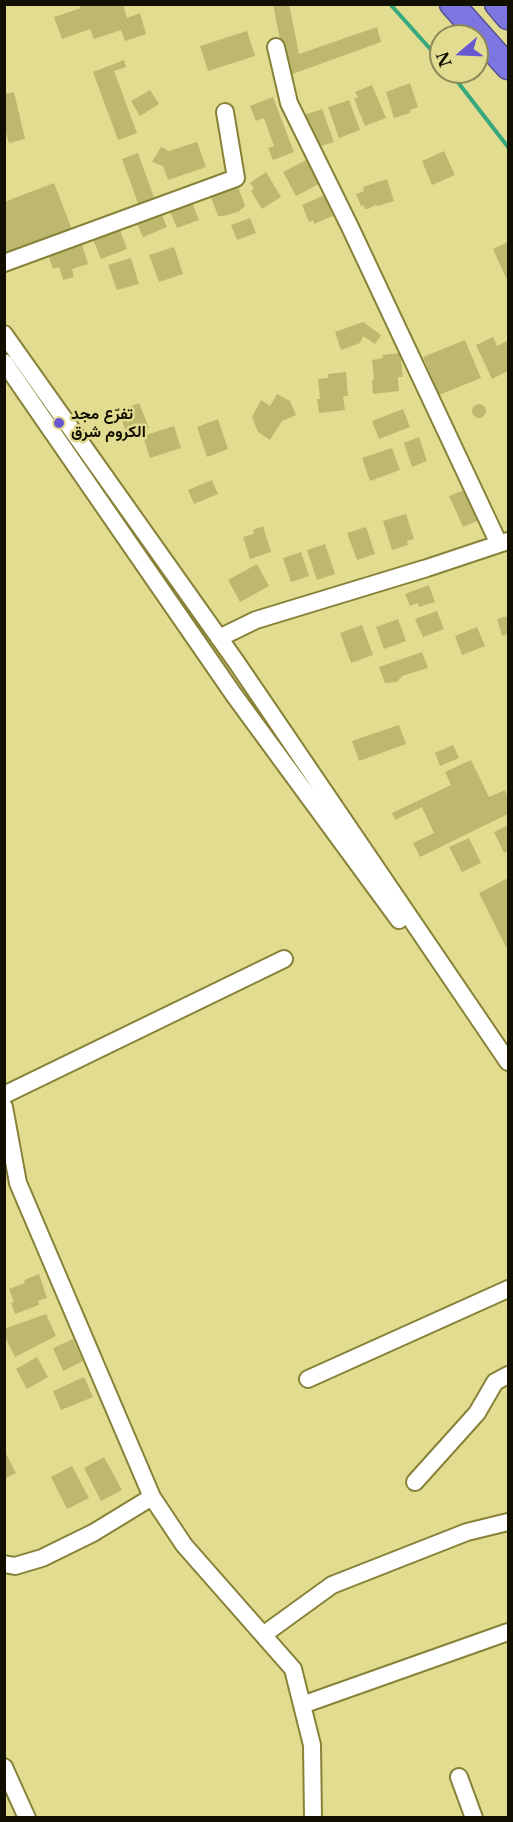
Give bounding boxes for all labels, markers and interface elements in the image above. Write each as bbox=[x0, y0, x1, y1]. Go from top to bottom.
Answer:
north arrow bbox=[429, 24, 489, 84]
text: N bbox=[432, 49, 456, 70]
place label: تفرّع مجد الكروم شرق bbox=[71, 404, 146, 442]
marker: تفرّع مجد الكروم شرق bbox=[52, 416, 66, 430]

